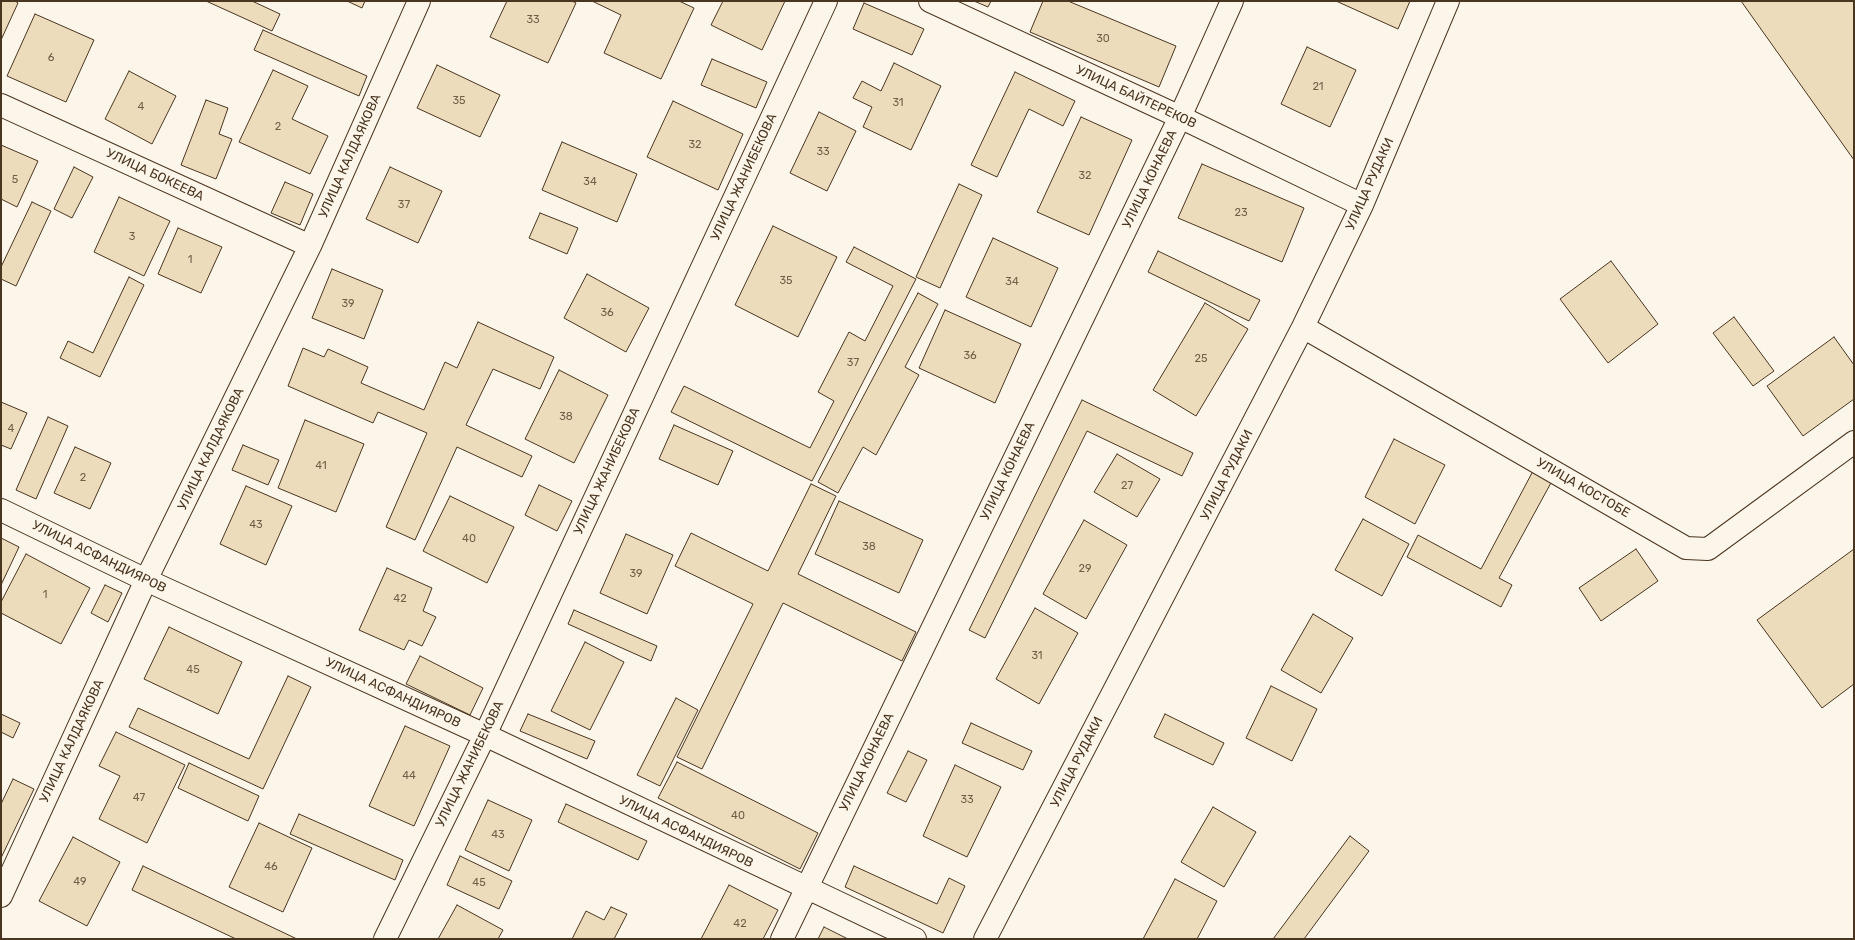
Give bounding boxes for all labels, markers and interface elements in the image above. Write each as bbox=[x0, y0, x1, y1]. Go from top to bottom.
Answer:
house number: 33 bbox=[526, 13, 540, 27]
house number: 30 bbox=[1096, 32, 1110, 46]
house number: 6 bbox=[48, 51, 54, 65]
street label: УЛИЦА БАЙТЕРЕКОВ bbox=[1073, 62, 1199, 132]
house number: 21 bbox=[1312, 80, 1324, 94]
street label: УЛИЦА КАЛДАЯКОВА bbox=[316, 92, 384, 220]
house number: 35 bbox=[452, 94, 466, 108]
house number: 31 bbox=[892, 96, 904, 110]
house number: 4 bbox=[138, 100, 144, 114]
street label: УЛИЦА ЖАНИБЕКОВА bbox=[708, 111, 780, 243]
house number: 2 bbox=[275, 120, 281, 134]
street label: УЛИЦА КОНАЕВА bbox=[1119, 127, 1181, 231]
street label: УЛИЦА РУДАКИ bbox=[1343, 135, 1397, 233]
house number: 32 bbox=[688, 138, 702, 152]
house number: 33 bbox=[816, 145, 830, 159]
street label: УЛИЦА БОКЕЕВА bbox=[104, 146, 206, 204]
house number: 32 bbox=[1078, 169, 1092, 183]
house number: 5 bbox=[12, 173, 18, 187]
house number: 34 bbox=[583, 175, 597, 189]
house number: 37 bbox=[398, 198, 410, 212]
house number: 23 bbox=[1234, 206, 1248, 220]
house number: 3 bbox=[129, 230, 135, 244]
house number: 1 bbox=[188, 253, 192, 267]
house number: 35 bbox=[779, 274, 793, 288]
house number: 34 bbox=[1005, 275, 1019, 289]
house number: 39 bbox=[341, 297, 355, 311]
house number: 36 bbox=[600, 306, 614, 320]
house number: 36 bbox=[963, 349, 977, 363]
house number: 25 bbox=[1195, 352, 1207, 366]
house number: 37 bbox=[847, 356, 859, 370]
street label: УЛИЦА КАЛДАЯКОВА bbox=[175, 385, 247, 513]
street label: УЛИЦА ЖАНИБЕКОВА bbox=[571, 405, 643, 537]
house number: 38 bbox=[559, 410, 573, 424]
street label: УЛИЦА КОНАЕВА bbox=[977, 419, 1039, 523]
house number: 4 bbox=[8, 422, 14, 436]
street label: УЛИЦА РУДАКИ bbox=[1197, 427, 1257, 523]
street label: УЛИЦА КОСТОБЕ bbox=[1533, 455, 1633, 521]
house number: 41 bbox=[315, 459, 327, 473]
house number: 2 bbox=[80, 471, 86, 485]
house number: 27 bbox=[1121, 479, 1133, 493]
street label: УЛИЦА АСФАНДИЯРОВ bbox=[29, 518, 169, 596]
house number: 43 bbox=[249, 518, 263, 532]
house number: 40 bbox=[462, 532, 476, 546]
house number: 38 bbox=[862, 540, 876, 554]
house number: 29 bbox=[1079, 562, 1091, 576]
house number: 39 bbox=[629, 567, 643, 581]
house number: 1 bbox=[43, 588, 47, 602]
house number: 42 bbox=[393, 592, 407, 606]
house number: 31 bbox=[1031, 649, 1043, 663]
street label: УЛИЦА АСФАНДИЯРОВ bbox=[323, 655, 463, 731]
house number: 45 bbox=[186, 663, 200, 677]
street label: УЛИЦА КАЛДАЯКОВА bbox=[37, 677, 107, 805]
street label: УЛИЦА ЖАНИБЕКОВА bbox=[433, 698, 507, 830]
street label: УЛИЦА КОНАЕВА bbox=[836, 710, 898, 814]
street label: УЛИЦА РУДАКИ bbox=[1047, 714, 1107, 810]
house number: 44 bbox=[402, 769, 416, 783]
house number: 47 bbox=[133, 791, 145, 805]
street label: УЛИЦА АСФАНДИЯРОВ bbox=[616, 793, 756, 871]
house number: 33 bbox=[960, 793, 974, 807]
house number: 40 bbox=[731, 809, 745, 823]
house number: 43 bbox=[491, 828, 505, 842]
house number: 46 bbox=[264, 860, 278, 874]
house number: 49 bbox=[73, 875, 87, 889]
house number: 45 bbox=[472, 876, 486, 890]
house number: 42 bbox=[733, 917, 747, 931]

